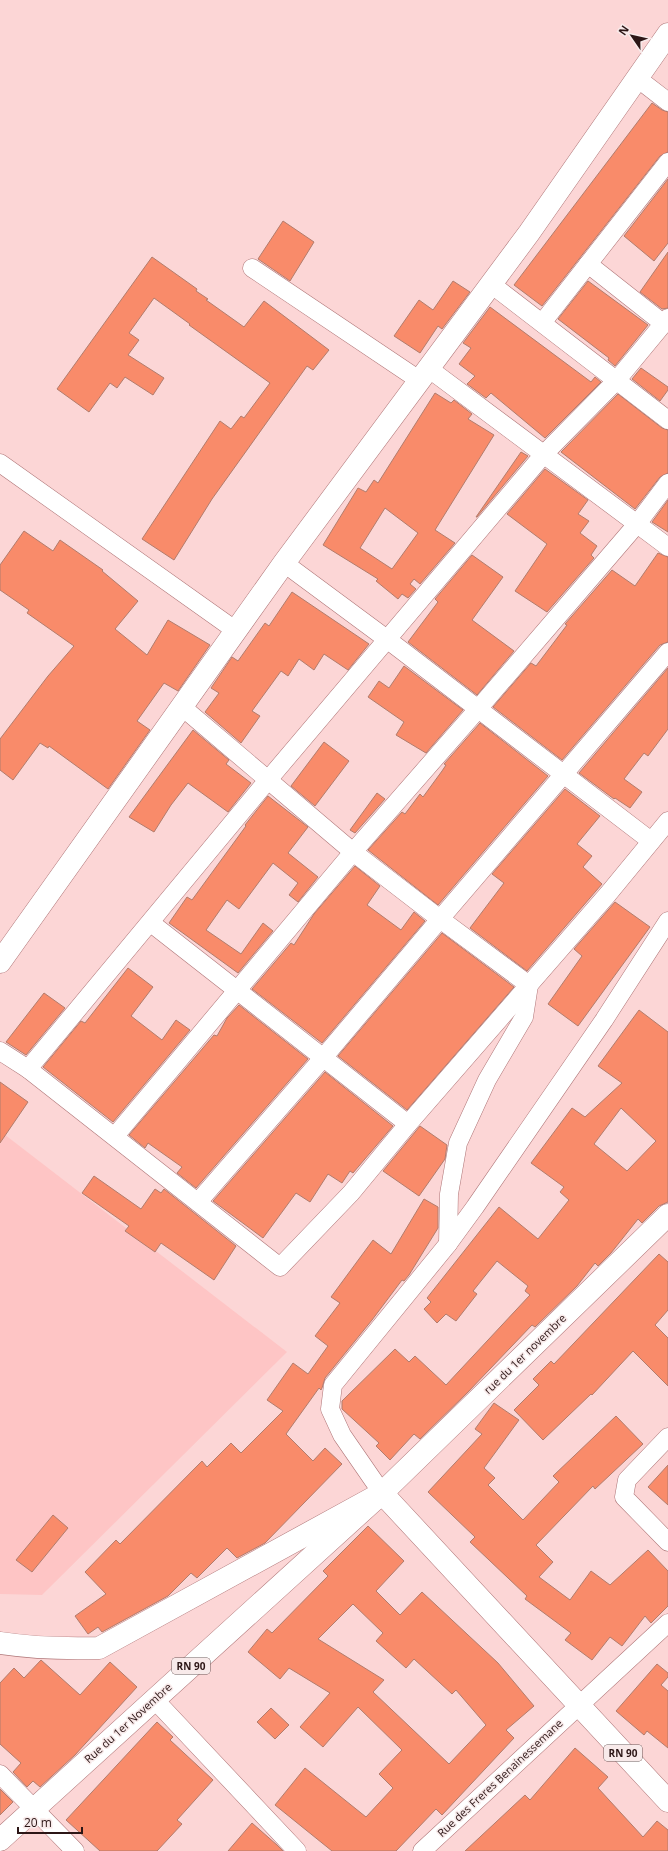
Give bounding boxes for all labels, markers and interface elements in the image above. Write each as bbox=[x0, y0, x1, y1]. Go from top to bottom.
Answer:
north arrow bbox=[612, 16, 652, 56]
text: N bbox=[615, 22, 632, 38]
street label: rue du 1er novembre bbox=[480, 1310, 569, 1397]
road number: RN 90 bbox=[172, 1658, 210, 1674]
street label: Rue du 1er Novembre bbox=[81, 1679, 175, 1766]
street label: Rue des Freres Benainessemane bbox=[434, 1715, 566, 1840]
road number: RN 90 bbox=[604, 1745, 642, 1761]
scale bar bbox=[18, 1809, 82, 1835]
text: 20 m bbox=[24, 1814, 52, 1831]

